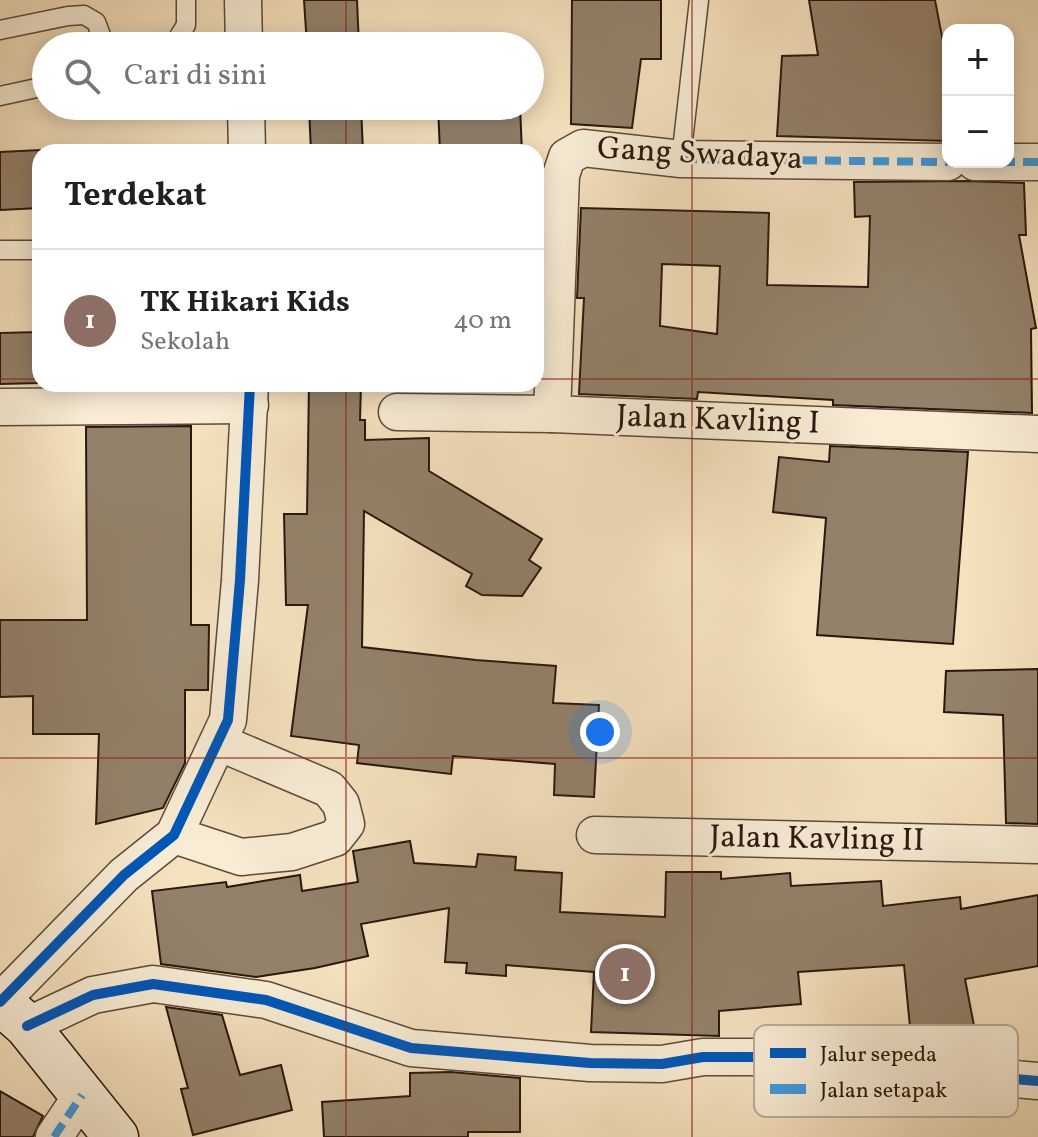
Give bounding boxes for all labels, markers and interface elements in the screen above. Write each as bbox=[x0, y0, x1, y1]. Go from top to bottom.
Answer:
map controls bbox=[942, 24, 1014, 168]
button: + bbox=[942, 24, 1014, 96]
search box bbox=[32, 32, 544, 120]
icon: search bbox=[60, 54, 104, 98]
text: Cari di sini bbox=[124, 55, 267, 97]
button: − bbox=[942, 96, 1014, 168]
street label: Gang Swadaya bbox=[596, 128, 804, 182]
text: Terdekat bbox=[64, 173, 207, 220]
text: TK Hikari Kids bbox=[140, 282, 350, 324]
text: 1 bbox=[85, 303, 95, 339]
text: 40 m bbox=[453, 303, 512, 339]
text: Sekolah bbox=[140, 324, 230, 360]
street label: Jalan Kavling I bbox=[616, 395, 820, 447]
your location bbox=[580, 712, 620, 752]
street label: Jalan Kavling II bbox=[709, 816, 925, 864]
pin: 1 bbox=[599, 944, 651, 1004]
legend bbox=[754, 1025, 1018, 1117]
text: Jalur sepeda bbox=[820, 1040, 937, 1071]
text: Jalan setapak bbox=[820, 1076, 947, 1107]

